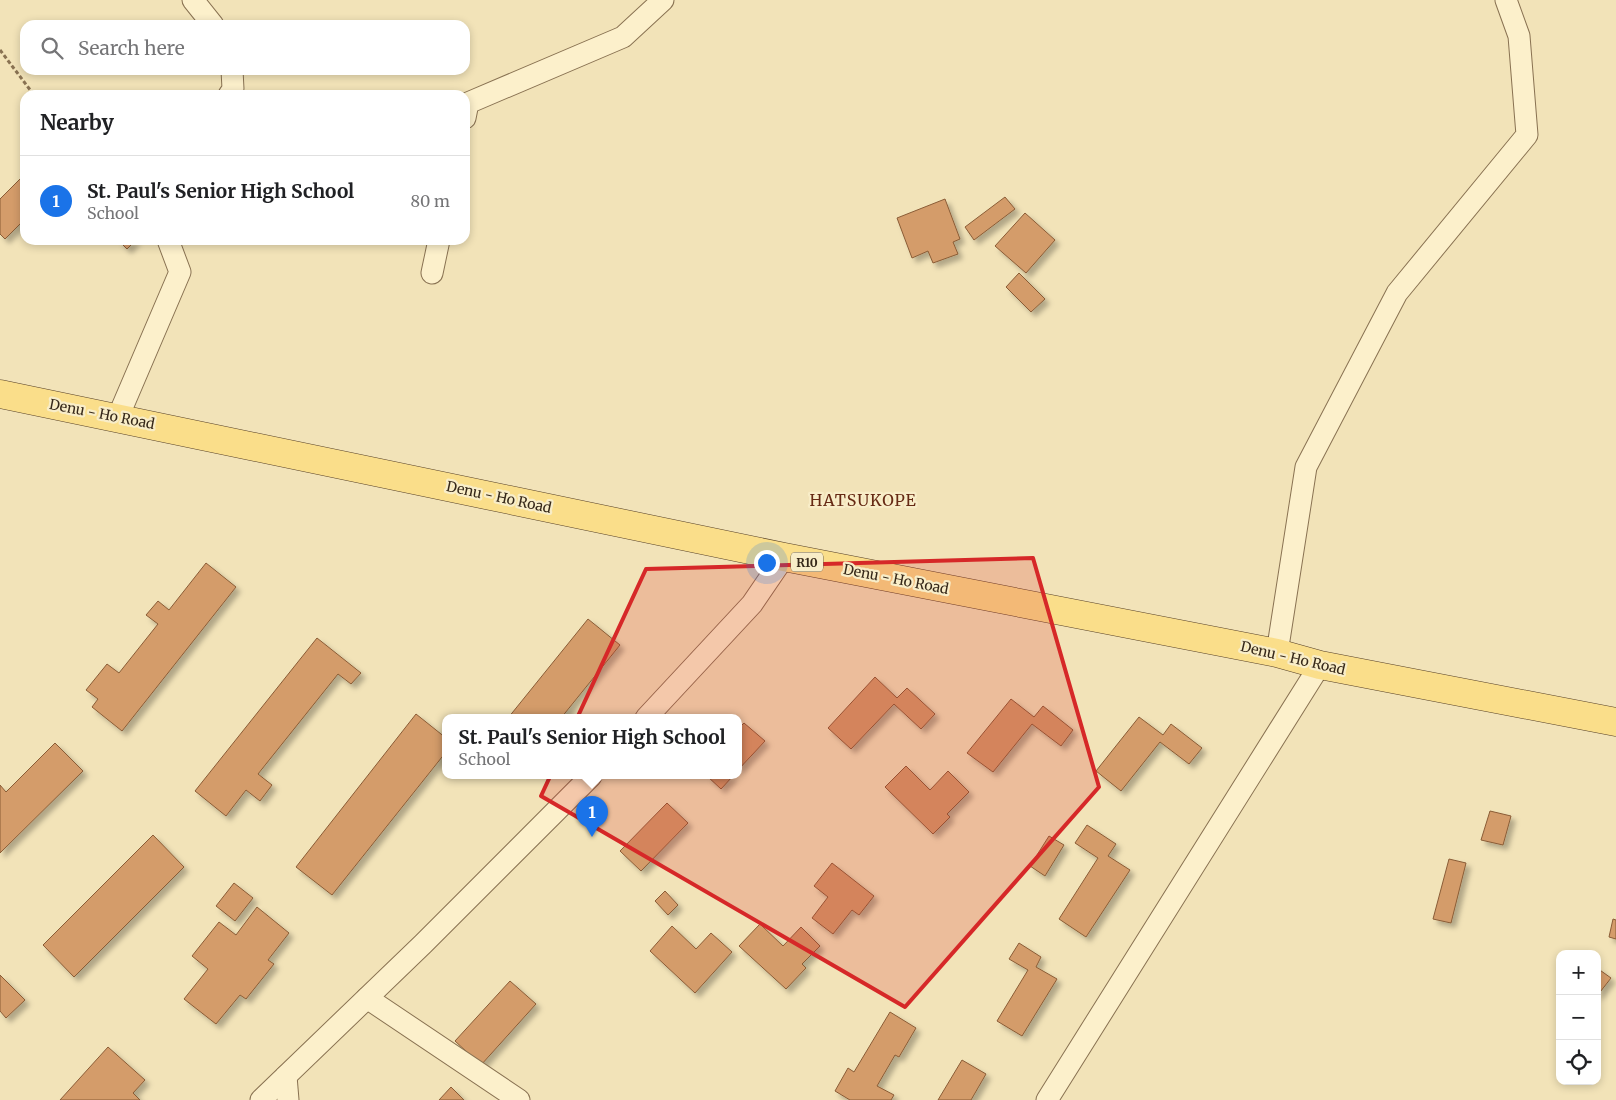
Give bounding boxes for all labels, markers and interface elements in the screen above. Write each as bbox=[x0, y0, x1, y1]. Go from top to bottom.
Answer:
search box bbox=[20, 20, 470, 75]
icon: search bbox=[38, 34, 66, 62]
text: Search here bbox=[78, 36, 185, 60]
text: Nearby bbox=[40, 109, 114, 136]
text: St. Paul's Senior High School bbox=[87, 179, 354, 203]
text: 1 bbox=[52, 191, 60, 211]
text: 80 m bbox=[411, 191, 450, 211]
text: School bbox=[87, 203, 139, 223]
street label: Denu - Ho Road bbox=[48, 395, 157, 433]
street label: Denu - Ho Road bbox=[445, 477, 554, 517]
district label: HATSUKOPE bbox=[809, 490, 917, 510]
your location bbox=[754, 550, 780, 576]
road number: R10 bbox=[791, 552, 823, 572]
street label: Denu - Ho Road bbox=[842, 560, 951, 598]
street label: Denu - Ho Road bbox=[1239, 637, 1348, 679]
popup bbox=[442, 714, 742, 779]
text: St. Paul's Senior High School bbox=[458, 725, 726, 749]
text: School bbox=[458, 749, 510, 769]
pin: 1 bbox=[576, 796, 608, 837]
map controls bbox=[1556, 950, 1601, 1085]
button: + bbox=[1556, 950, 1601, 995]
button: − bbox=[1556, 995, 1601, 1040]
button: locate bbox=[1556, 1040, 1601, 1085]

